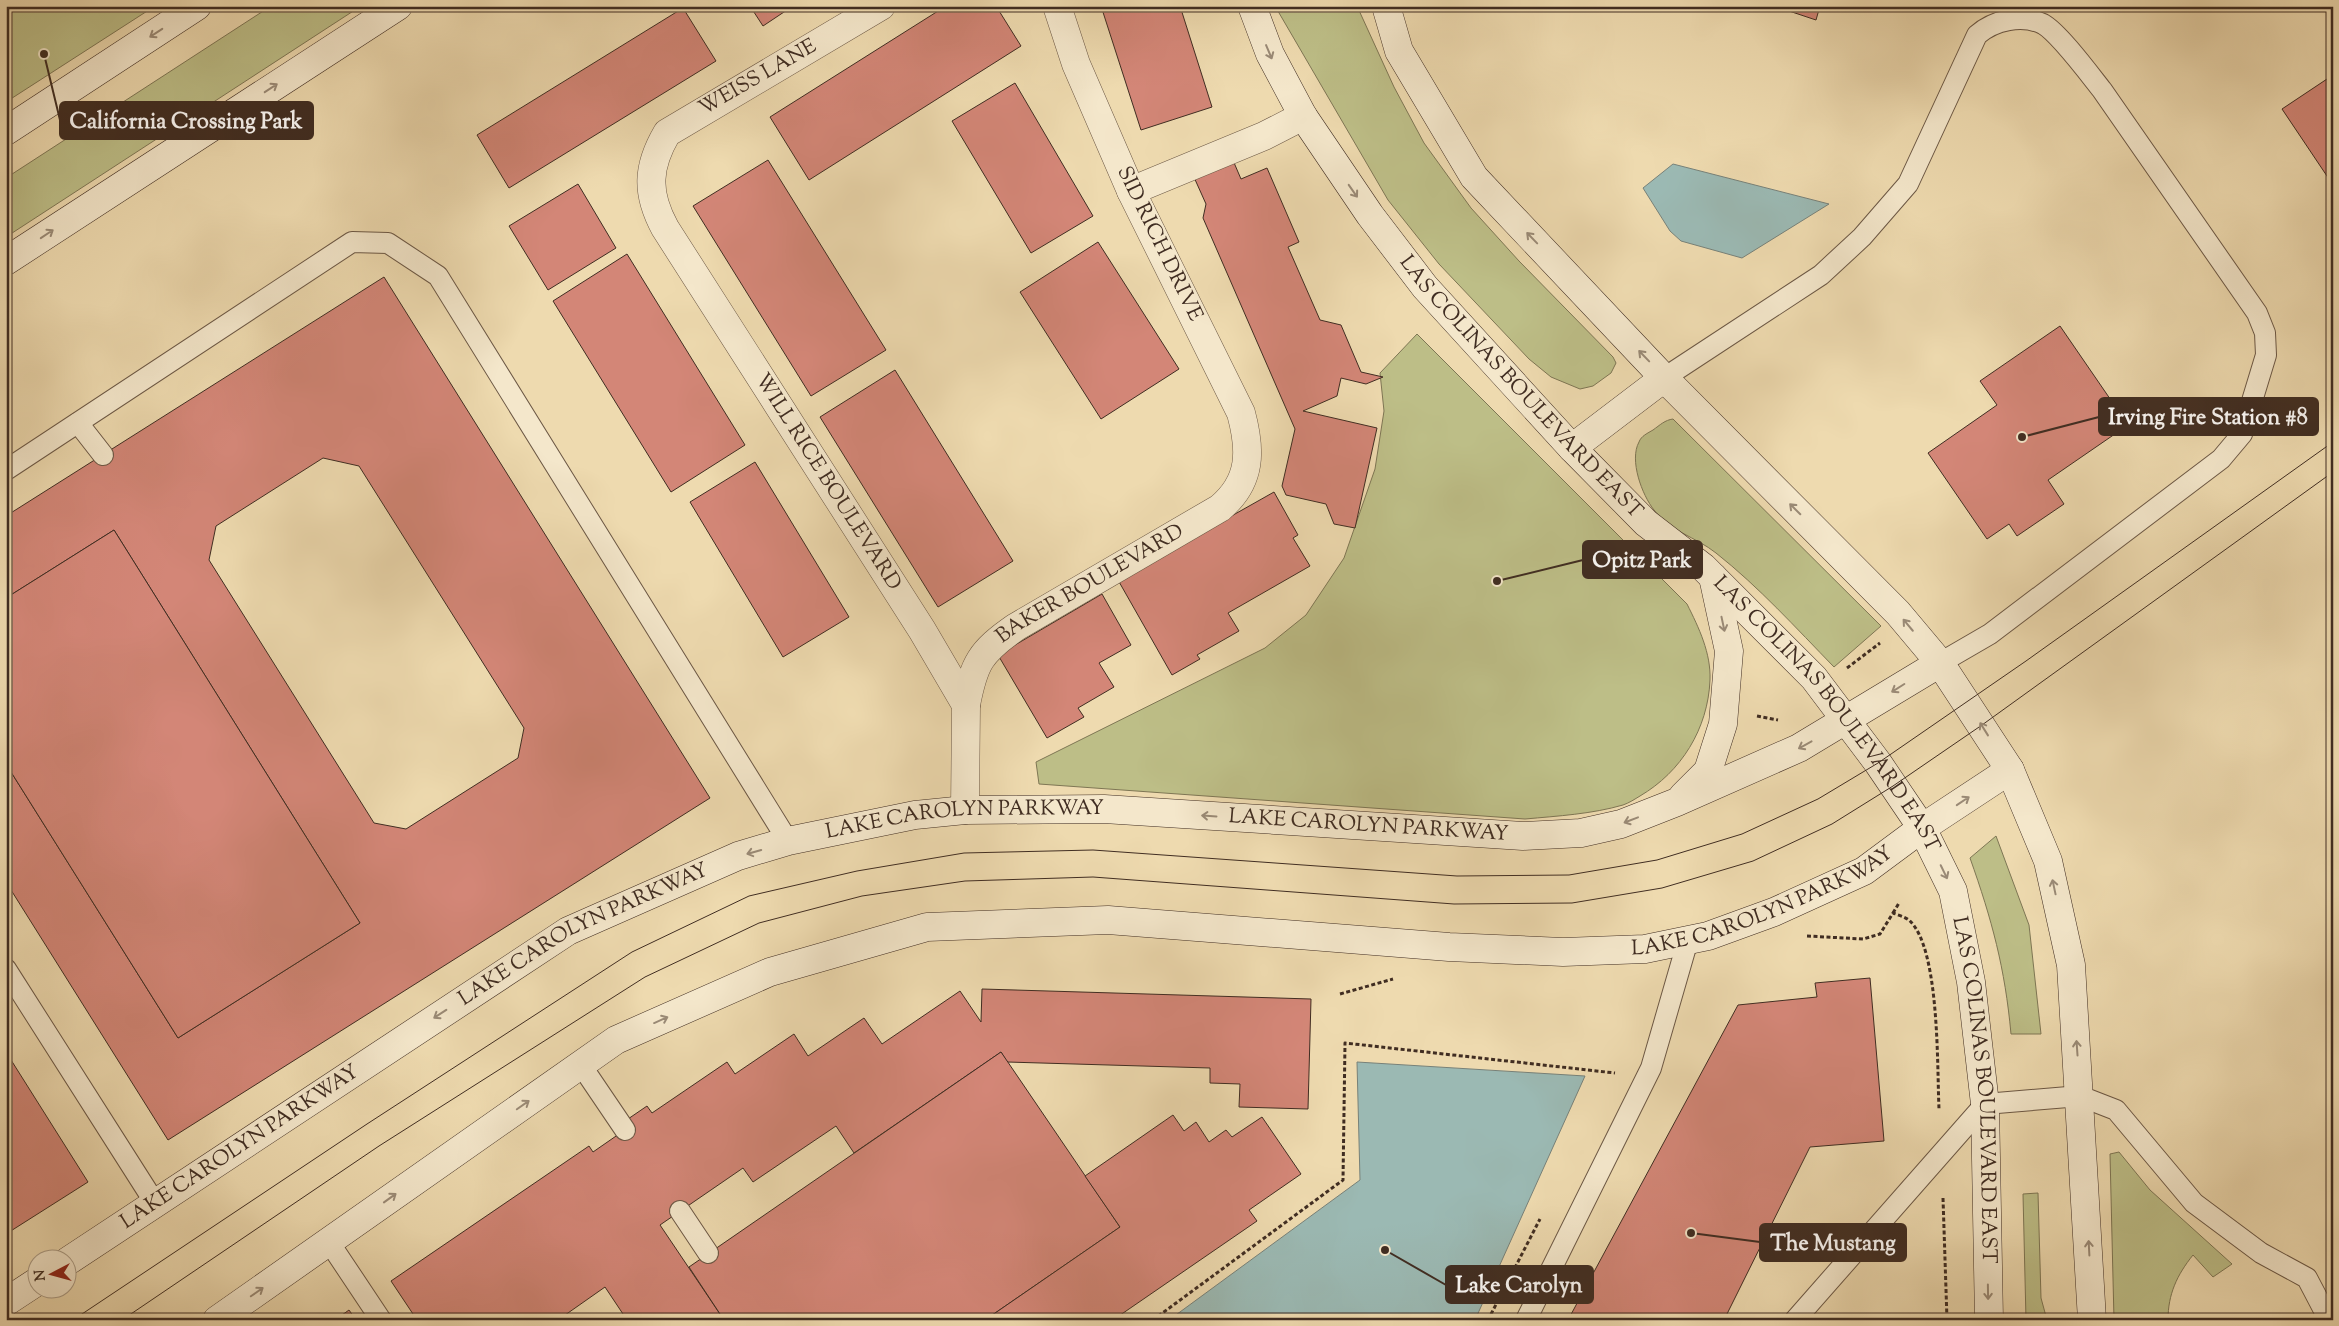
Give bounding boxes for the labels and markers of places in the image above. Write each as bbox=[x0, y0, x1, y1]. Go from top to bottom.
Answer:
callout: California Crossing Park bbox=[60, 102, 313, 139]
callout: Irving Fire Station #8 bbox=[2099, 398, 2318, 435]
callout: Opitz Park bbox=[1583, 541, 1702, 578]
callout: The Mustang bbox=[1760, 1224, 1906, 1261]
callout: Lake Carolyn bbox=[1446, 1266, 1593, 1303]

